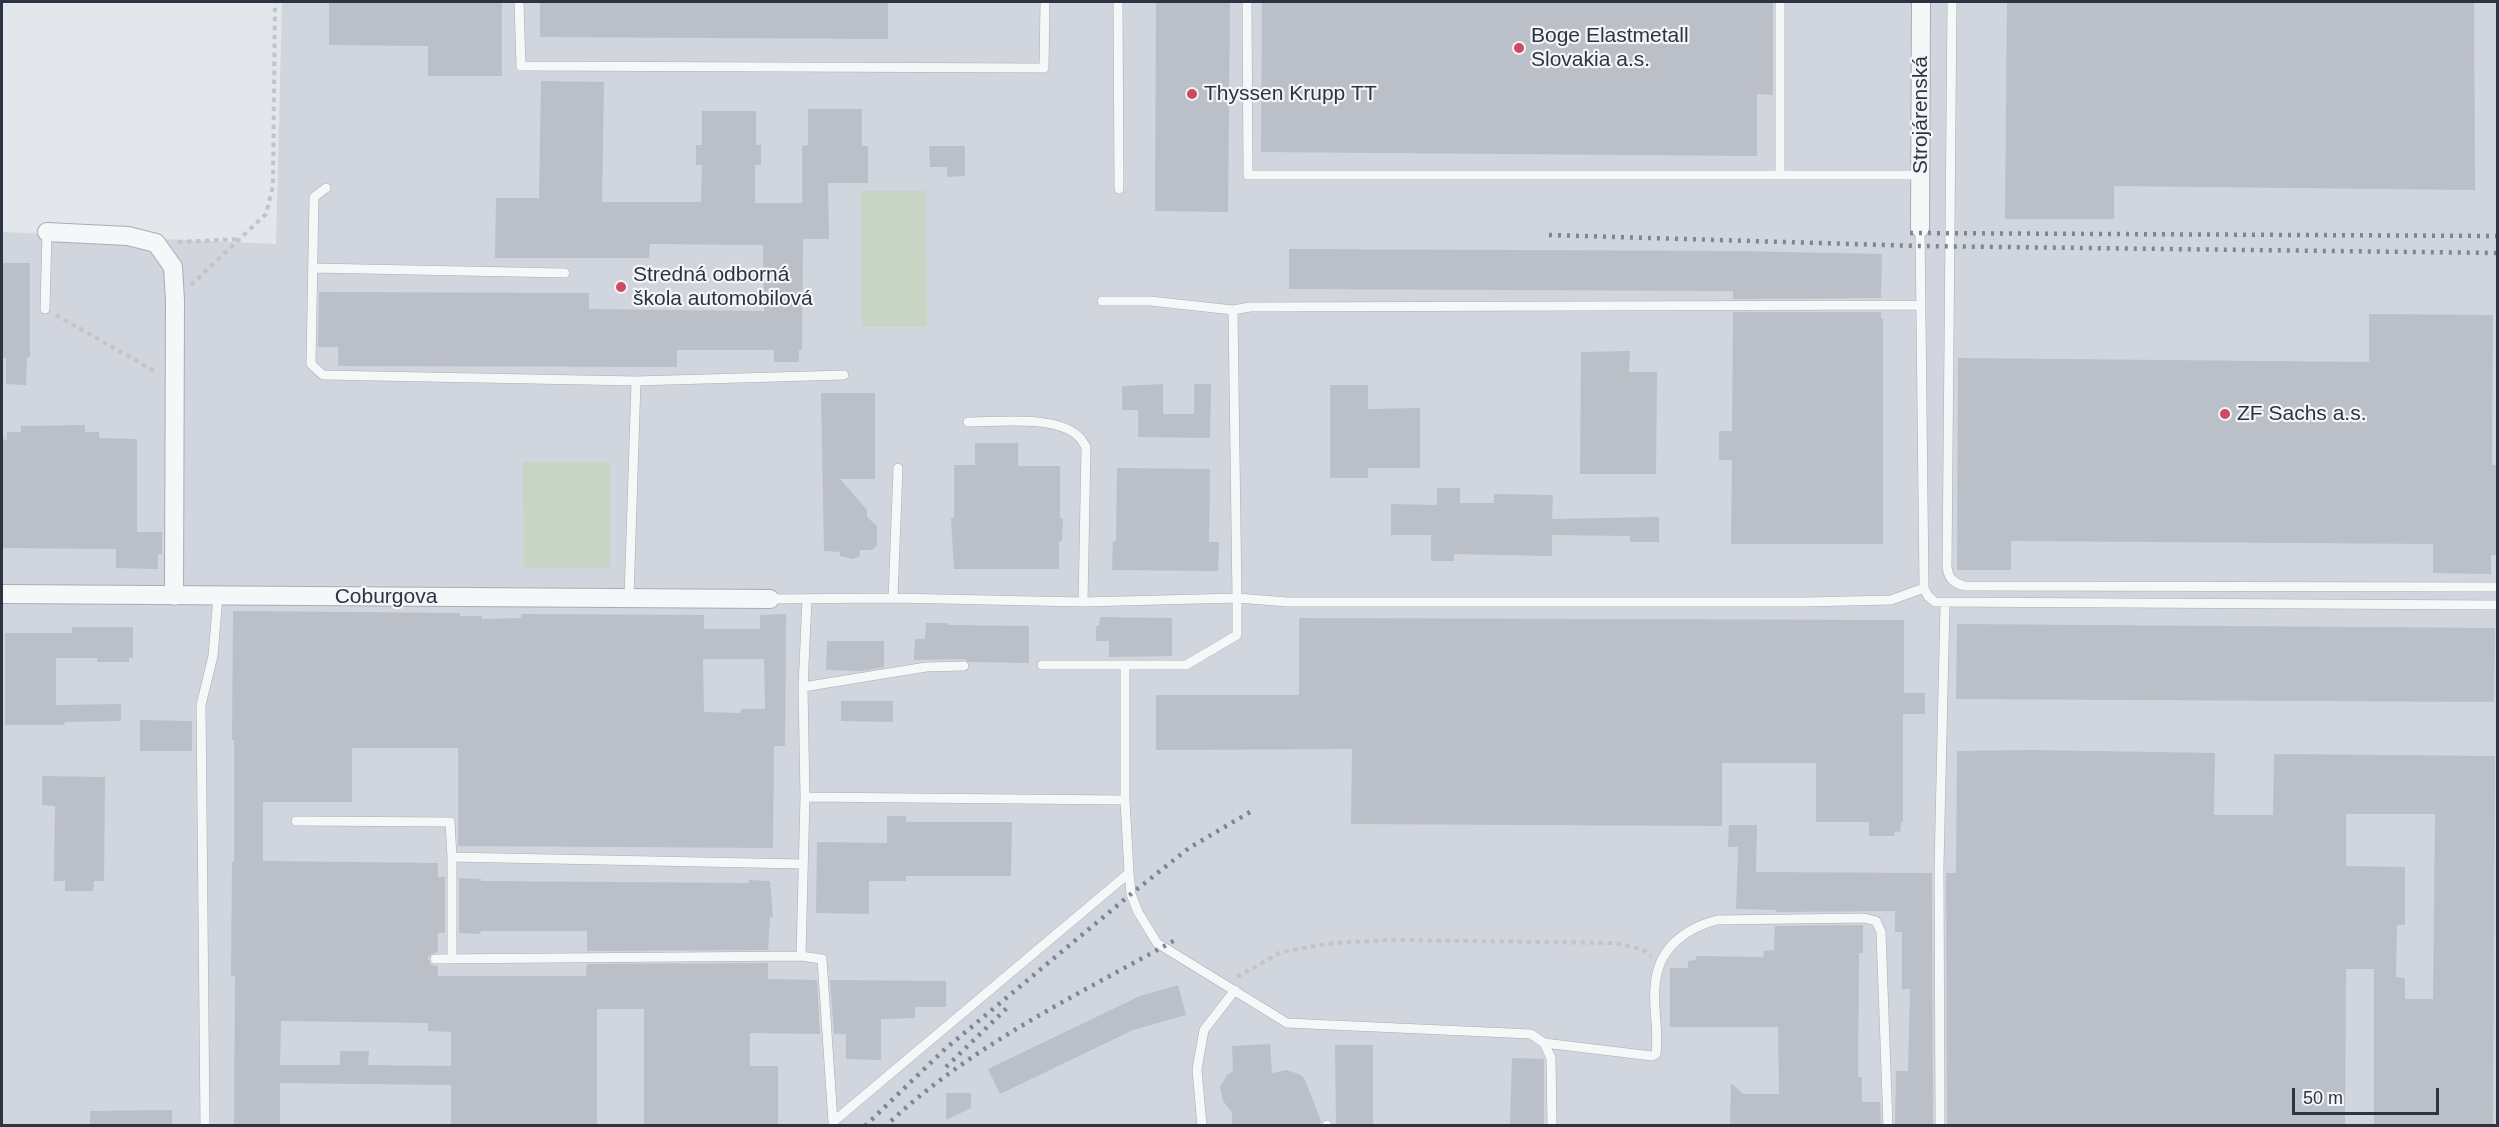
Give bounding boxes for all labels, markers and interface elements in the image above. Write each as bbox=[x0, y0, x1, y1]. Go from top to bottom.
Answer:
place label: Boge Elastmetall Slovakia a.s. bbox=[1531, 23, 1689, 73]
marker: Boge Elastmetall Slovakia a.s. bbox=[1512, 41, 1526, 55]
street label: Strojárenská bbox=[1908, 56, 1934, 174]
place label: Thyssen Krupp TT bbox=[1204, 81, 1377, 107]
marker: Thyssen Krupp TT bbox=[1185, 87, 1199, 101]
place label: Stredná odborná škola automobilová bbox=[633, 262, 813, 312]
marker: Stredná odborná škola automobilová bbox=[614, 280, 628, 294]
place label: ZF Sachs a.s. bbox=[2237, 401, 2367, 427]
marker: ZF Sachs a.s. bbox=[2218, 407, 2232, 421]
street label: Coburgova bbox=[335, 584, 437, 610]
scale bar bbox=[2295, 1076, 2442, 1114]
text: 50 m bbox=[2303, 1088, 2343, 1108]

